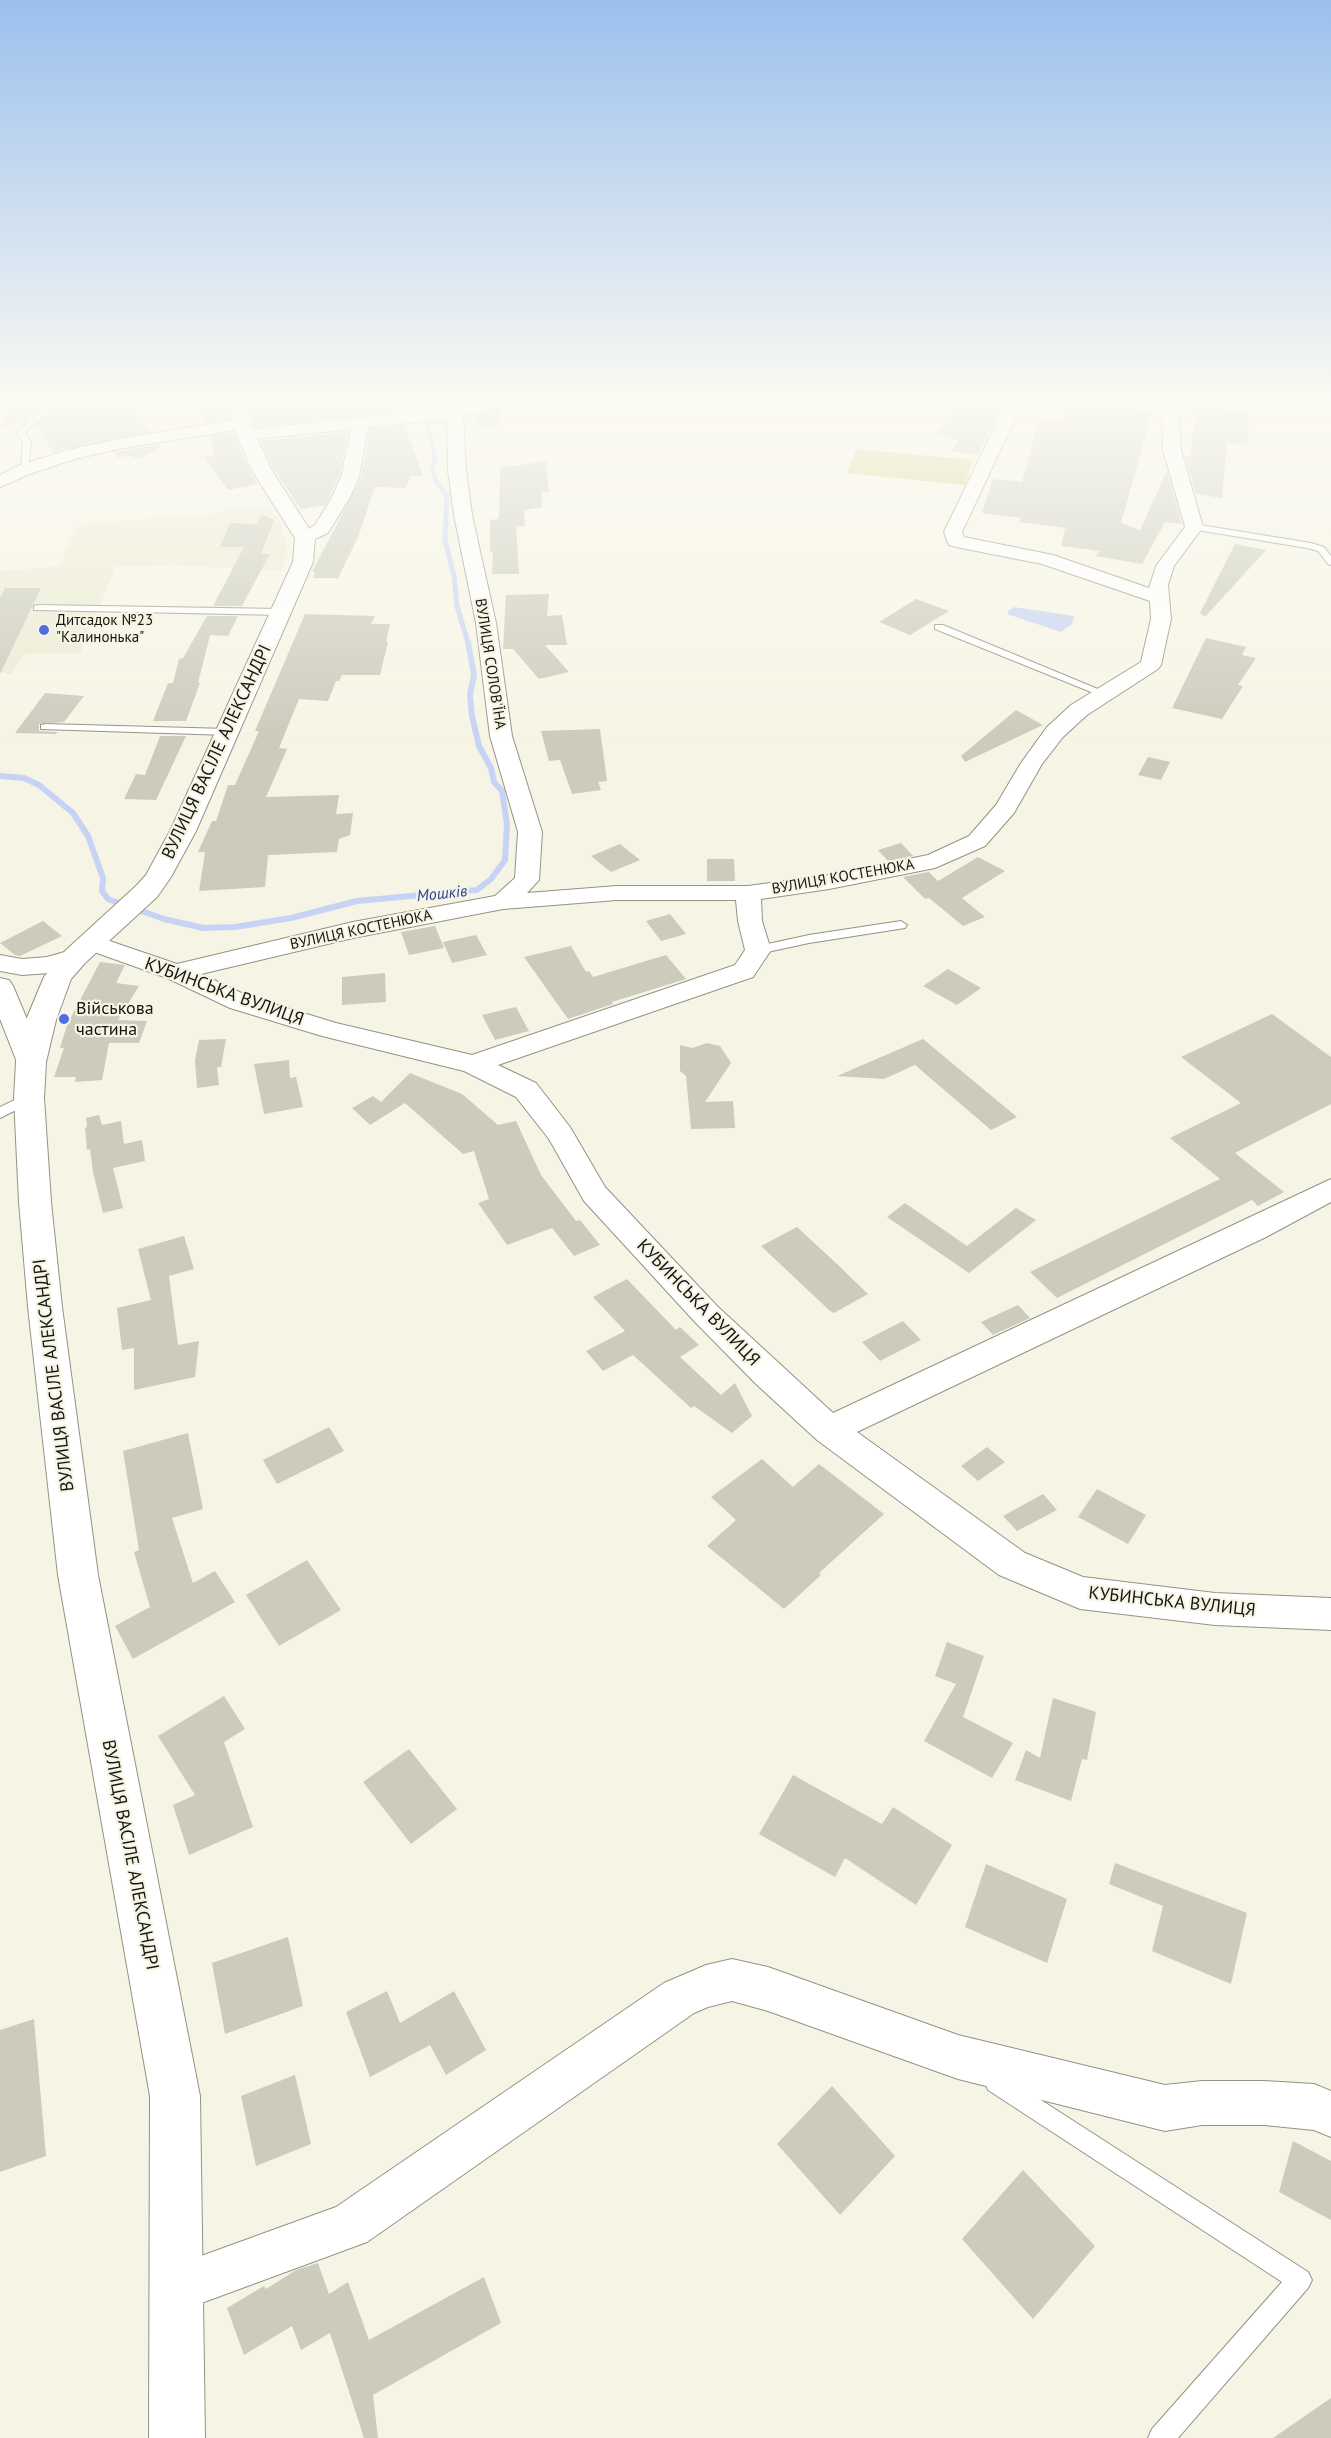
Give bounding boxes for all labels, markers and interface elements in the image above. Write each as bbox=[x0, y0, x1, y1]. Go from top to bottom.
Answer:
street label: ВУЛИЦЯ СОЛОВ'ЇНА bbox=[471, 597, 509, 731]
place label: Дитсадок №23 "Калинонька" bbox=[56, 612, 153, 647]
marker: Дитсадок №23 "Калинонька" bbox=[37, 623, 51, 637]
street label: ВУЛИЦЯ ВАСІЛЕ АЛЕКСАНДРІ bbox=[158, 641, 276, 863]
street label: ВУЛИЦЯ КОСТЕНЮКА bbox=[770, 856, 916, 898]
water label: Мошків bbox=[416, 882, 468, 906]
street label: ВУЛИЦЯ КОСТЕНЮКА bbox=[289, 906, 433, 954]
street label: КУБИНСЬКА ВУЛИЦЯ bbox=[141, 953, 307, 1031]
place label: Військова частина bbox=[76, 998, 154, 1040]
marker: Військова частина bbox=[57, 1012, 71, 1026]
street label: КУБИНСЬКА ВУЛИЦЯ bbox=[632, 1235, 764, 1371]
street label: ВУЛИЦЯ ВАСІЛЕ АЛЕКСАНДРІ bbox=[29, 1257, 79, 1493]
street label: КУБИНСЬКА ВУЛИЦЯ bbox=[1087, 1582, 1257, 1622]
street label: ВУЛИЦЯ ВАСІЛЕ АЛЕКСАНДРІ bbox=[97, 1738, 163, 1972]

